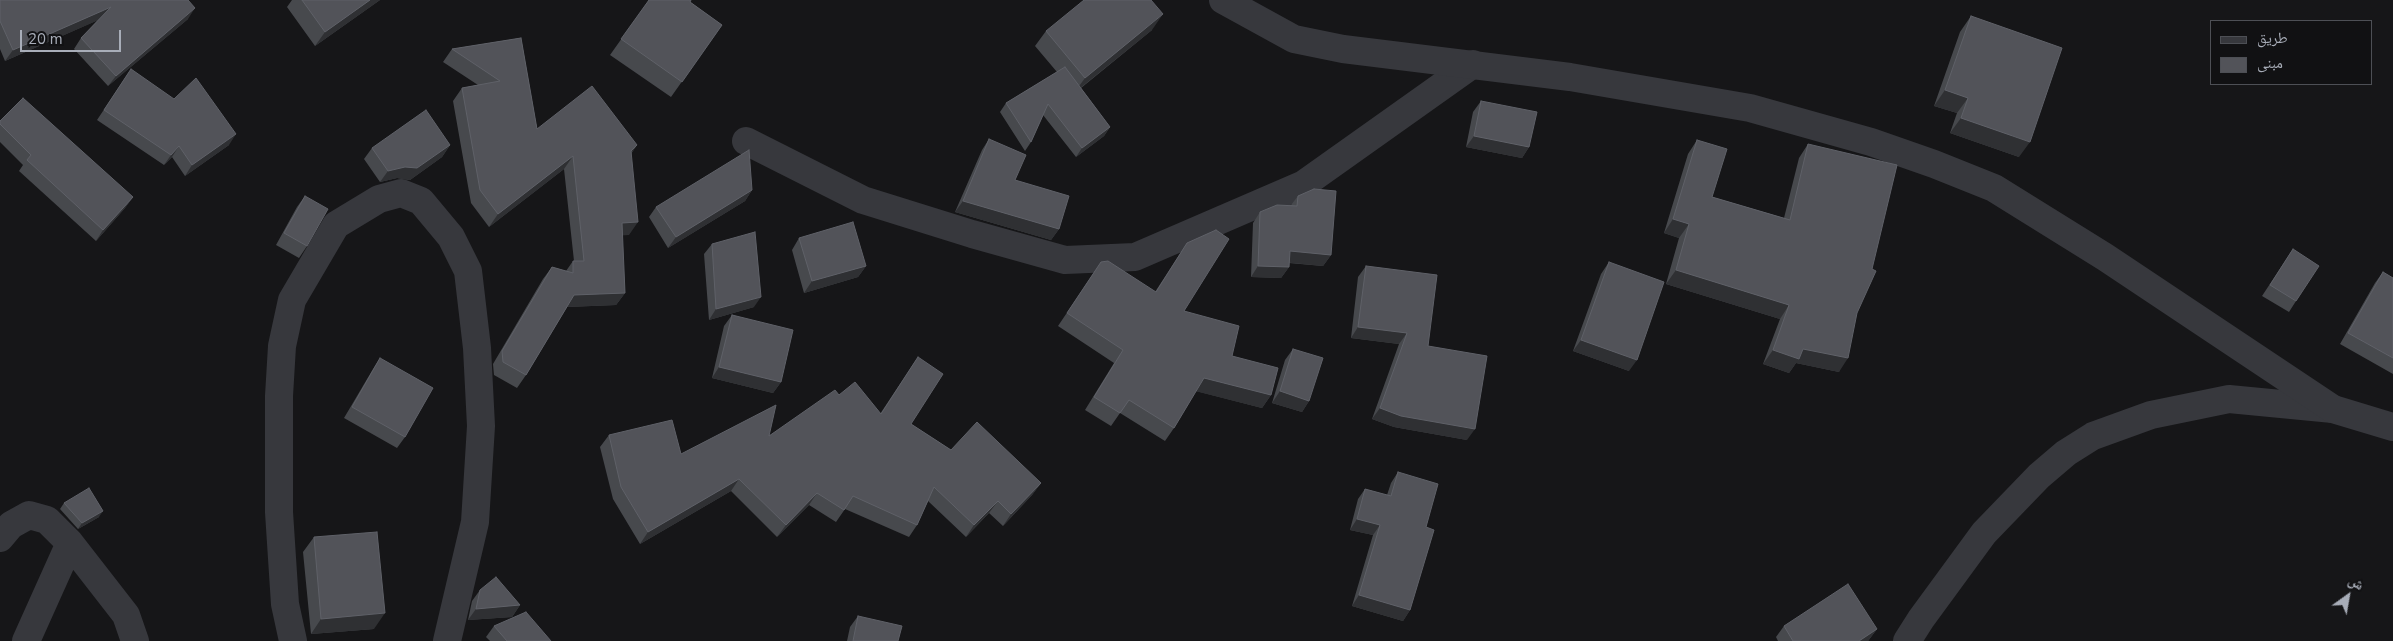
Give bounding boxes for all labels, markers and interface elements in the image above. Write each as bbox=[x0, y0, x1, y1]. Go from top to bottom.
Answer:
scale bar bbox=[22, 20, 124, 52]
legend bbox=[2210, 20, 2373, 85]
text: طريق bbox=[2257, 28, 2288, 48]
text: 20 m bbox=[28, 29, 63, 49]
text: مبنى bbox=[2257, 53, 2283, 73]
north arrow bbox=[2323, 571, 2373, 621]
text: ش bbox=[2345, 571, 2368, 595]

